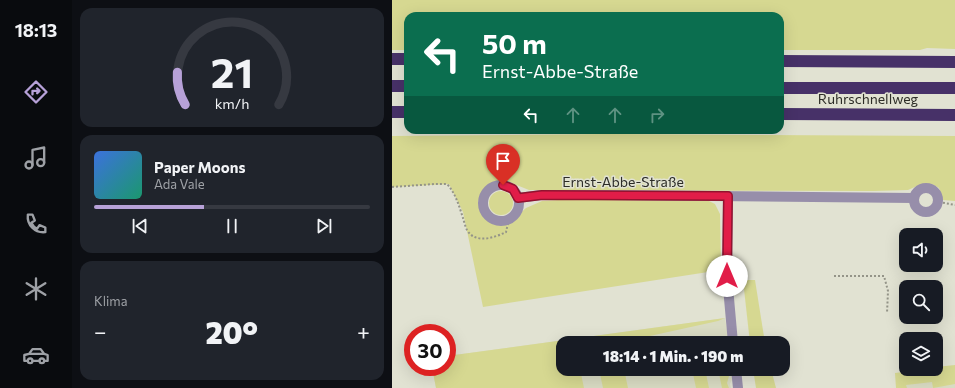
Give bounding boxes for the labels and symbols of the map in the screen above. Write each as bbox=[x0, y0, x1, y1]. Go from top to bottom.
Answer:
street label: Ruhrschnellweg bbox=[818, 90, 919, 107]
pin bbox=[486, 144, 520, 185]
street label: Ernst-Abbe-Straße bbox=[562, 173, 684, 190]
position arrow bbox=[706, 255, 748, 297]
speed limit sign: 30 bbox=[404, 324, 456, 376]

